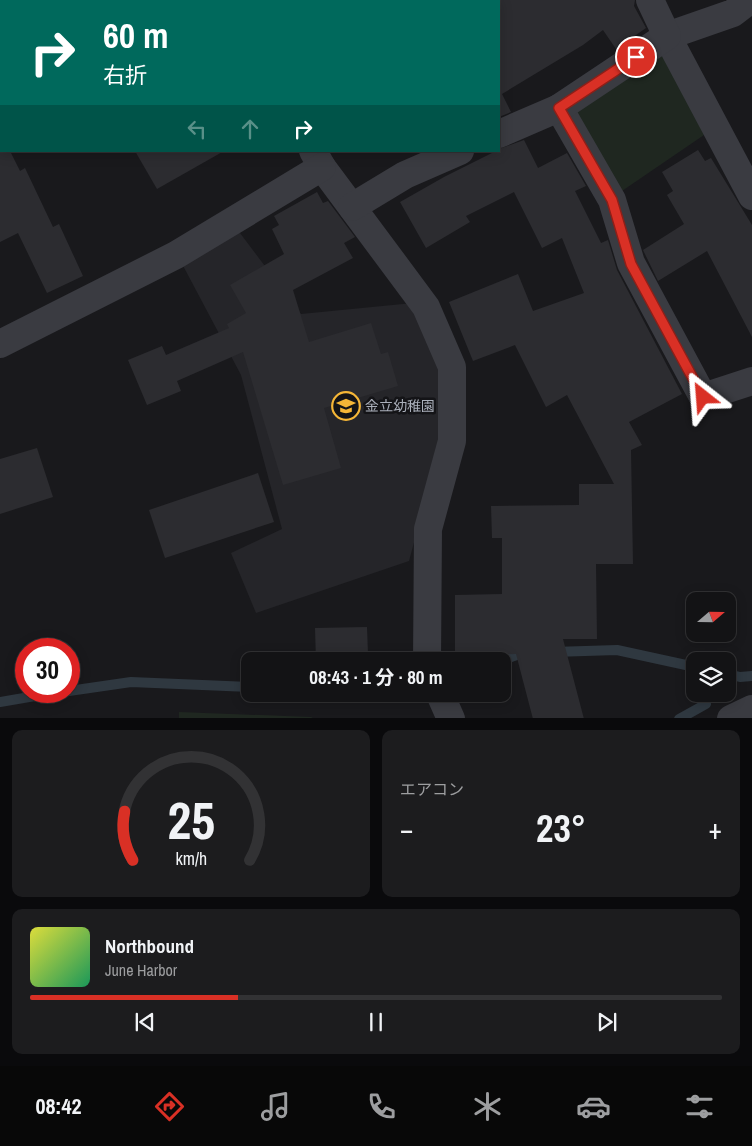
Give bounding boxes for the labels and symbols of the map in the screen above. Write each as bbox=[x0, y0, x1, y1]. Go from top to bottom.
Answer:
pin bbox=[615, 36, 657, 78]
position arrow bbox=[676, 370, 728, 422]
school or university icon: 金立幼稚園 bbox=[331, 391, 361, 421]
place label: 金立幼稚園 bbox=[365, 397, 435, 415]
north arrow bbox=[686, 592, 736, 642]
speed limit sign: 30 bbox=[15, 638, 80, 703]

